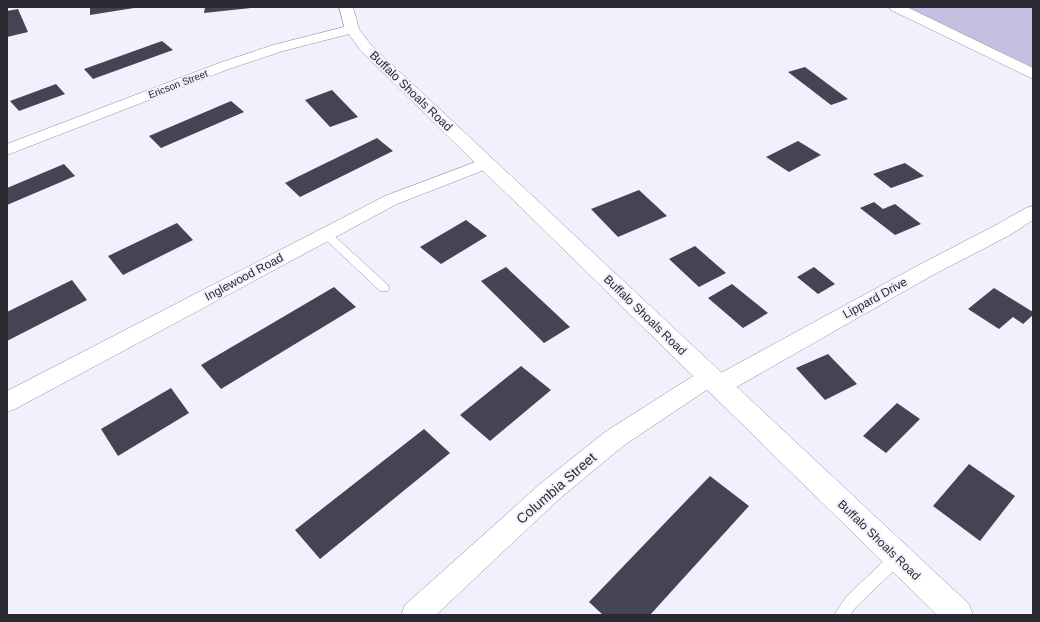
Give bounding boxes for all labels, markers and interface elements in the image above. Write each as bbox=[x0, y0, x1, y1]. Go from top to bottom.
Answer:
street label: Buffalo Shoals Road bbox=[367, 48, 455, 134]
street label: Ericson Street bbox=[147, 68, 209, 100]
street label: Inglewood Road bbox=[202, 250, 286, 304]
street label: Buffalo Shoals Road bbox=[601, 272, 689, 358]
street label: Lippard Drive bbox=[840, 274, 910, 321]
street label: Columbia Street bbox=[513, 449, 599, 527]
street label: Buffalo Shoals Road bbox=[835, 497, 923, 583]

